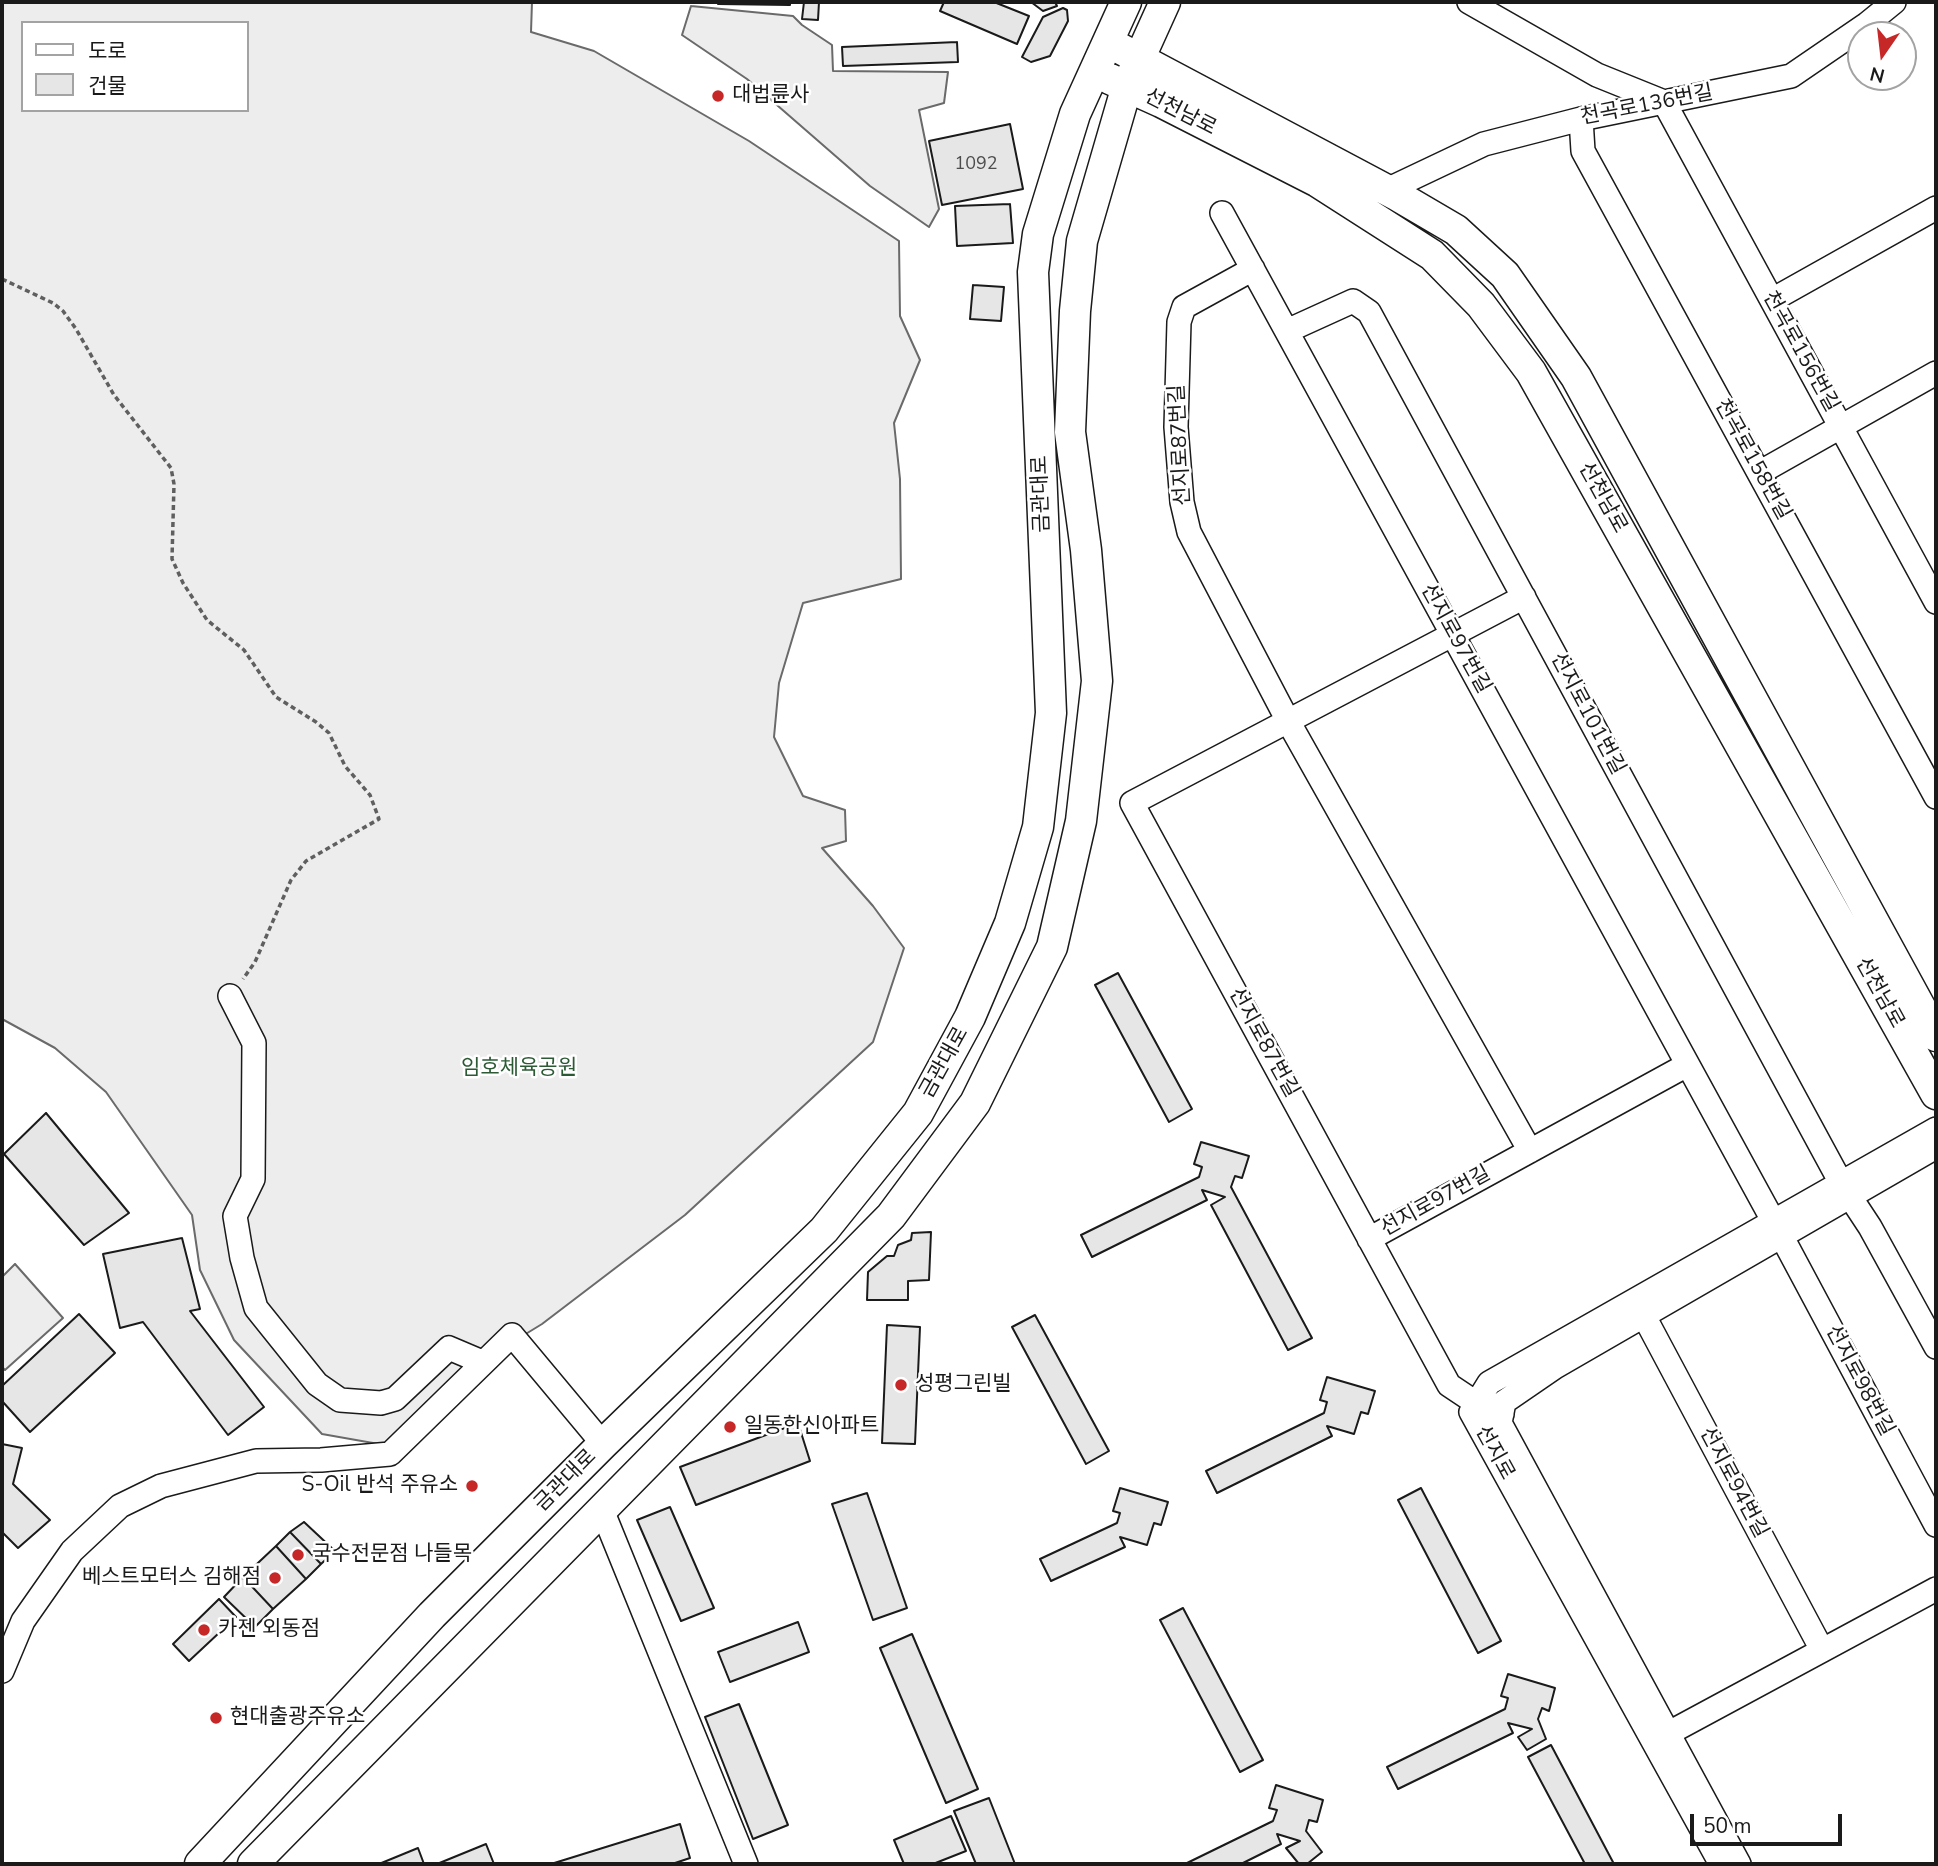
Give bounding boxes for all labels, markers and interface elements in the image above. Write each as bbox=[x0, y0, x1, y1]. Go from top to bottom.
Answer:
legend bbox=[21, 21, 248, 112]
north arrow bbox=[1847, 21, 1917, 91]
text: 도로 bbox=[88, 37, 127, 65]
text: N bbox=[1867, 60, 1887, 89]
text: 건물 bbox=[88, 72, 127, 100]
street label: 천곡로136번길 bbox=[1579, 81, 1715, 131]
place label: 대법륜사 bbox=[732, 83, 809, 109]
street label: 선천남로 bbox=[1140, 84, 1220, 142]
marker: 대법륜사 bbox=[710, 88, 726, 104]
house number: 1092 bbox=[954, 154, 998, 176]
street label: 천곡로156번길 bbox=[1756, 287, 1844, 417]
street label: 선지로87번길 bbox=[1165, 384, 1197, 506]
street label: 천곡로158번길 bbox=[1708, 395, 1796, 525]
street label: 금관대로 bbox=[1028, 455, 1056, 533]
street label: 선천남로 bbox=[1572, 458, 1632, 538]
street label: 선지로97번길 bbox=[1414, 580, 1496, 698]
street label: 선지로101번길 bbox=[1544, 649, 1630, 779]
street label: 선천남로 bbox=[1849, 953, 1909, 1033]
street label: 선지로87번길 bbox=[1222, 984, 1304, 1102]
street label: 금관대로 bbox=[915, 1023, 975, 1103]
park label: 임호체육공원 bbox=[461, 1056, 577, 1082]
street label: 선지로97번길 bbox=[1377, 1161, 1495, 1243]
street label: 선지로98번길 bbox=[1819, 1321, 1899, 1441]
place label: 성평그린빌 bbox=[915, 1372, 1012, 1398]
marker: 성평그린빌 bbox=[893, 1377, 909, 1393]
place label: 일동한신아파트 bbox=[744, 1414, 879, 1440]
marker: 일동한신아파트 bbox=[722, 1419, 738, 1435]
street label: 선지로 bbox=[1469, 1422, 1519, 1484]
street label: 선지로94번길 bbox=[1693, 1423, 1773, 1543]
street label: 금관대로 bbox=[530, 1445, 602, 1517]
place label: S-Oil 반석 주유소 bbox=[302, 1473, 458, 1499]
marker: S-Oil 반석 주유소 bbox=[464, 1478, 480, 1494]
place label: 국수전문점 나들목 bbox=[312, 1542, 472, 1568]
marker: 국수전문점 나들목 bbox=[290, 1547, 306, 1563]
place label: 베스트모터스 김해점 bbox=[82, 1565, 261, 1591]
marker: 베스트모터스 김해점 bbox=[267, 1570, 283, 1586]
place label: 카젠 외동점 bbox=[218, 1617, 320, 1643]
marker: 카젠 외동점 bbox=[196, 1622, 212, 1638]
place label: 현대출광주유소 bbox=[230, 1705, 365, 1731]
marker: 현대출광주유소 bbox=[208, 1710, 224, 1726]
scale bar bbox=[1693, 1800, 1845, 1844]
text: 50 m bbox=[1703, 1812, 1752, 1840]

